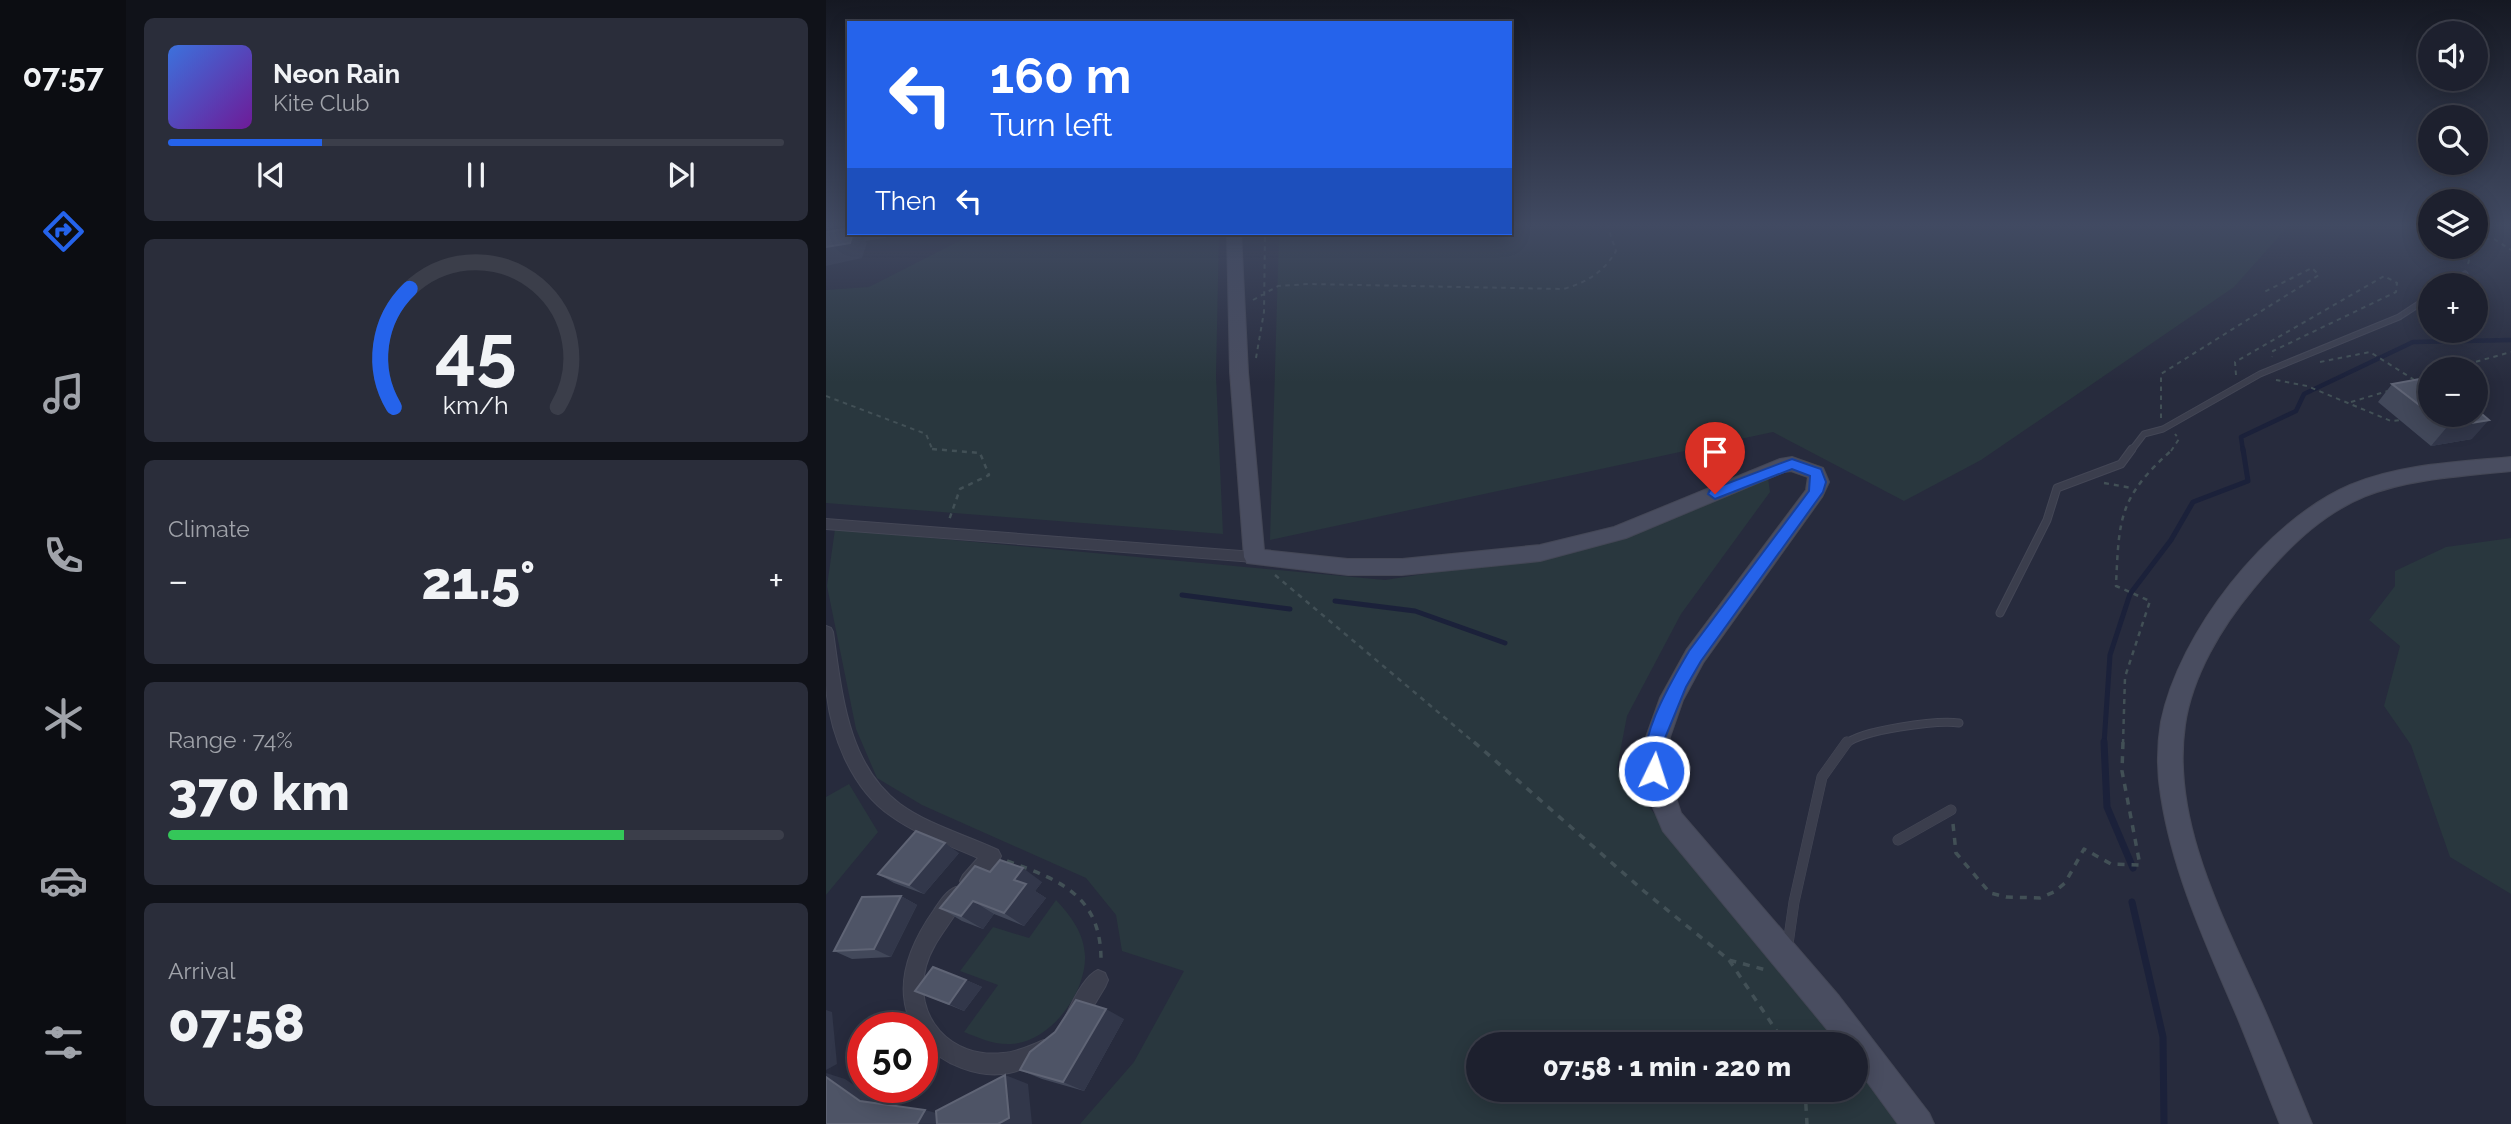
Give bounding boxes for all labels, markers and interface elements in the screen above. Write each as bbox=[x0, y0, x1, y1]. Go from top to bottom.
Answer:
map controls bbox=[2418, 21, 2488, 427]
button: sound bbox=[2418, 21, 2488, 91]
text: 160 m bbox=[990, 47, 1131, 104]
icon: left bbox=[875, 49, 966, 140]
text: 07:57 bbox=[22, 57, 104, 94]
text: Neon Rain bbox=[273, 59, 400, 89]
text: Kite Club bbox=[273, 89, 370, 116]
button: search bbox=[2418, 105, 2488, 175]
text: Turn left bbox=[990, 106, 1112, 143]
icon: previous bbox=[252, 156, 290, 194]
icon: pause bbox=[457, 156, 495, 194]
icon: next bbox=[662, 156, 700, 194]
icon: left bbox=[950, 182, 988, 220]
text: Then bbox=[875, 186, 936, 216]
button: layers bbox=[2418, 189, 2488, 259]
icon: directions bbox=[39, 207, 88, 256]
button: + bbox=[2418, 273, 2488, 343]
text: 45 bbox=[435, 309, 517, 394]
button: − bbox=[2418, 357, 2488, 427]
icon: music bbox=[39, 369, 88, 418]
text: km/h bbox=[443, 390, 509, 420]
pin bbox=[1685, 422, 1745, 494]
icon: arrive bbox=[1696, 433, 1734, 471]
text: Climate bbox=[168, 515, 250, 542]
icon: phone bbox=[39, 531, 88, 580]
text: 21.5° bbox=[421, 550, 535, 611]
text: − bbox=[168, 558, 188, 603]
text: + bbox=[768, 558, 784, 603]
icon: climate bbox=[39, 694, 88, 743]
text: Range · 74% bbox=[168, 726, 293, 753]
position arrow bbox=[1617, 734, 1691, 808]
text: 370 km bbox=[168, 761, 350, 822]
icon: car bbox=[39, 856, 88, 905]
text: Arrival bbox=[168, 957, 235, 984]
text: 07:58 bbox=[168, 992, 305, 1053]
speed limit sign: 50 bbox=[847, 1012, 938, 1103]
icon: filters bbox=[39, 1018, 88, 1067]
text: 07:58 · 1 min · 220 m bbox=[1543, 1052, 1791, 1082]

